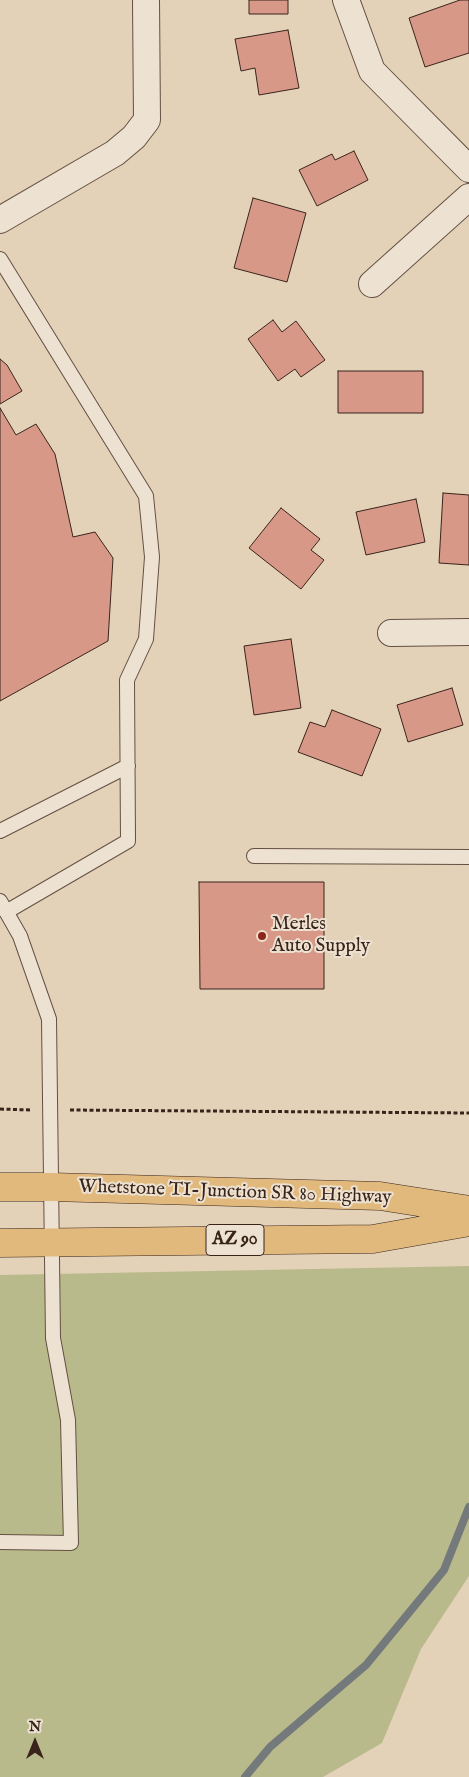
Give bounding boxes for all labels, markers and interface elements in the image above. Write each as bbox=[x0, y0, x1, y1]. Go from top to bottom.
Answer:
place label: Merles Auto Supply bbox=[272, 914, 370, 958]
marker: Merles Auto Supply bbox=[256, 930, 268, 942]
street label: Whetstone TI-Junction SR 80 Highway bbox=[78, 1176, 392, 1210]
road number: AZ 90 bbox=[206, 1224, 264, 1256]
north arrow bbox=[10, 1717, 60, 1767]
text: N bbox=[29, 1718, 41, 1736]

